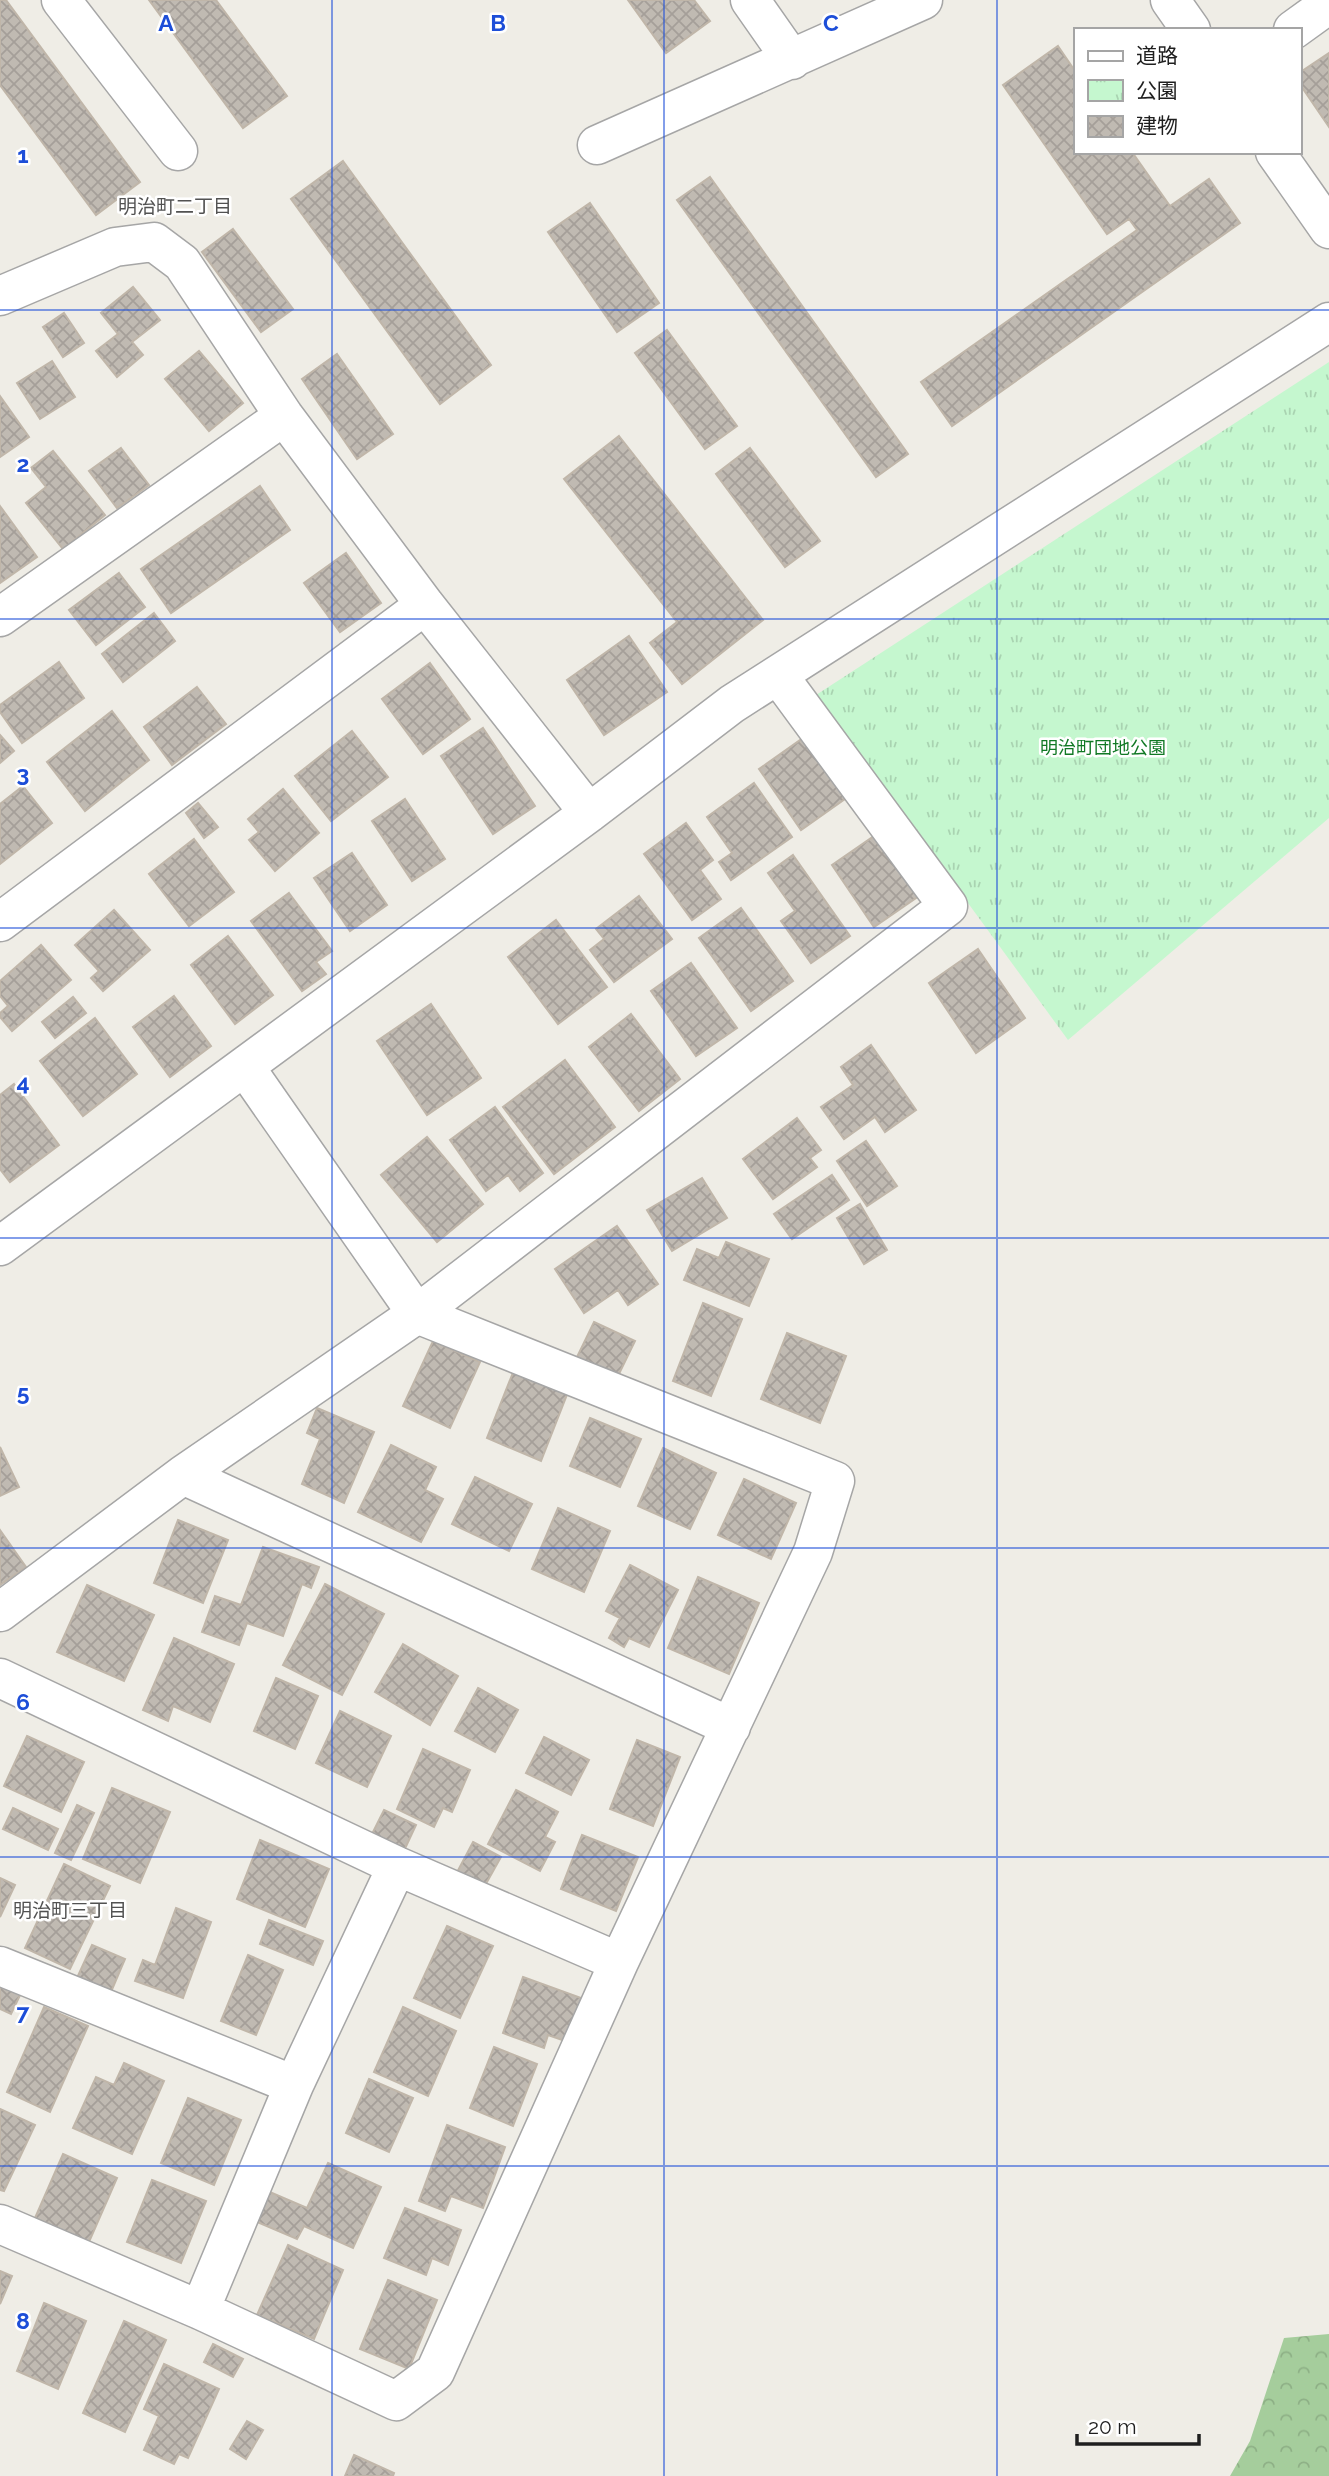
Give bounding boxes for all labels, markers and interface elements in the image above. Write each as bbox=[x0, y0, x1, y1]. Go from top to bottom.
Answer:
text: A bbox=[158, 9, 174, 36]
text: B bbox=[490, 9, 506, 36]
text: C bbox=[823, 9, 839, 36]
legend bbox=[1074, 28, 1301, 154]
text: 道路 bbox=[1136, 43, 1178, 68]
text: 公園 bbox=[1136, 78, 1178, 103]
text: 建物 bbox=[1136, 113, 1178, 138]
text: 1 bbox=[17, 141, 29, 168]
district label: 明治町二丁目 bbox=[118, 195, 232, 217]
text: 2 bbox=[17, 450, 29, 477]
park label: 明治町団地公園 bbox=[1040, 737, 1166, 758]
text: 3 bbox=[17, 760, 29, 787]
text: 4 bbox=[16, 1069, 30, 1096]
text: 5 bbox=[17, 1379, 30, 1406]
text: 6 bbox=[16, 1688, 30, 1715]
district label: 明治町三丁目 bbox=[13, 1899, 127, 1921]
text: 7 bbox=[17, 1998, 30, 2025]
text: 8 bbox=[16, 2307, 30, 2334]
scale bar bbox=[1077, 2402, 1200, 2446]
text: 20 m bbox=[1088, 2414, 1136, 2439]

